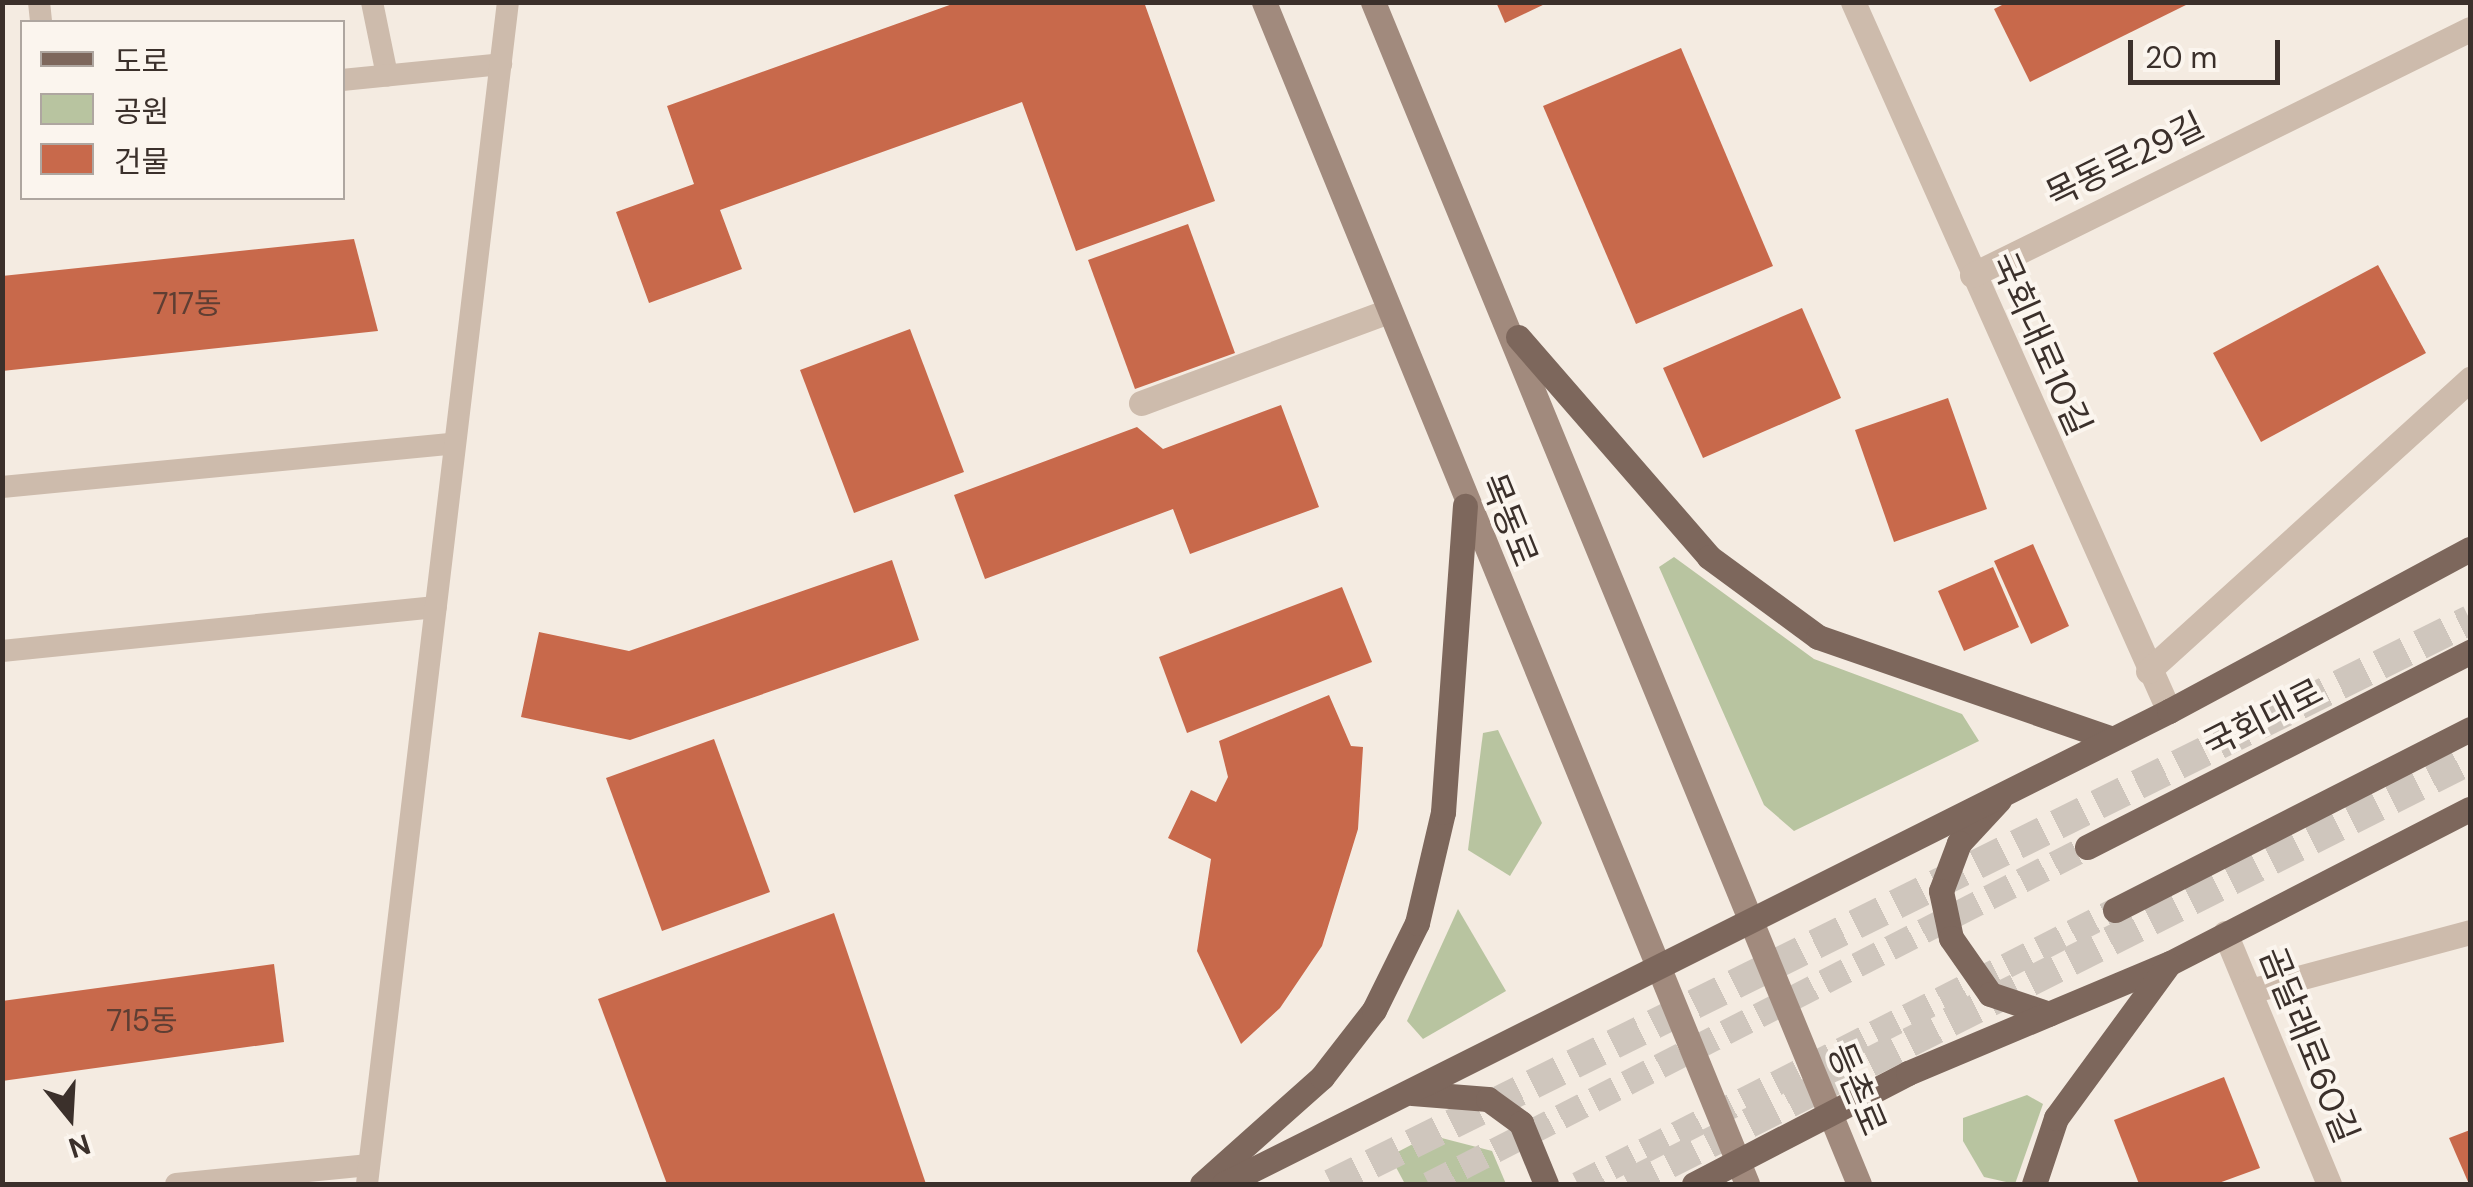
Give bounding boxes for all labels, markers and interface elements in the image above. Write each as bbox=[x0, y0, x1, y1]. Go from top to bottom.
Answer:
legend bbox=[20, 20, 345, 200]
scale bar bbox=[2133, 20, 2286, 82]
text: 20 m bbox=[2145, 38, 2217, 77]
text: 도로 bbox=[114, 42, 169, 81]
text: 공원 bbox=[114, 92, 169, 131]
street label: 목동로29길 bbox=[2039, 104, 2211, 216]
text: 건물 bbox=[114, 142, 169, 181]
street label: 국회대로10길 bbox=[1982, 246, 2100, 442]
house number: 717동 bbox=[152, 286, 222, 322]
street label: 목동로 bbox=[1471, 467, 1547, 573]
street label: 국회대로 bbox=[2196, 670, 2330, 766]
street label: 곰달래로60길 bbox=[2251, 941, 2367, 1149]
house number: 715동 bbox=[106, 1003, 178, 1039]
street label: 등촌로 bbox=[1819, 1036, 1895, 1142]
north arrow bbox=[20, 1067, 120, 1167]
text: N bbox=[64, 1125, 95, 1167]

